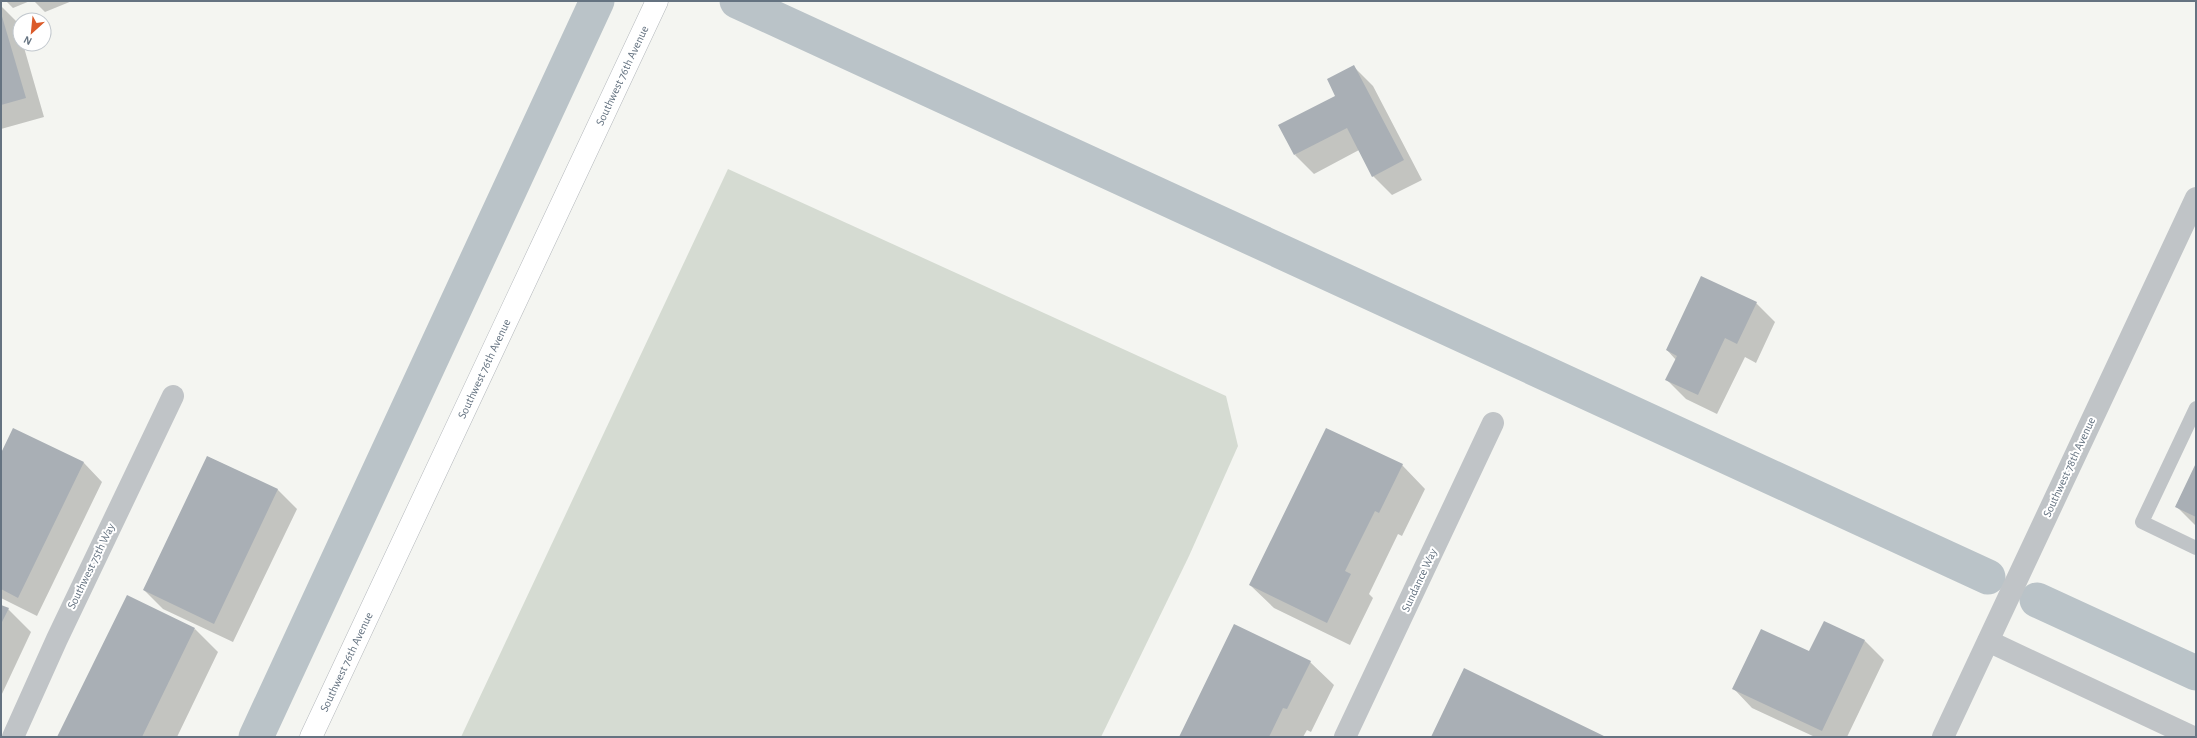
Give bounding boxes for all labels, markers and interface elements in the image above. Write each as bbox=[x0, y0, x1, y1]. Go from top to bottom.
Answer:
north arrow bbox=[12, 12, 52, 52]
street label: Southwest 76th Avenue bbox=[593, 24, 651, 127]
text: N bbox=[22, 34, 34, 47]
street label: Southwest 76th Avenue bbox=[456, 317, 513, 420]
street label: Southwest 78th Avenue bbox=[2041, 415, 2097, 519]
street label: Southwest 75th Way bbox=[65, 521, 118, 611]
street label: Sundance Way bbox=[1399, 546, 1440, 614]
street label: Southwest 76th Avenue bbox=[318, 610, 375, 714]

